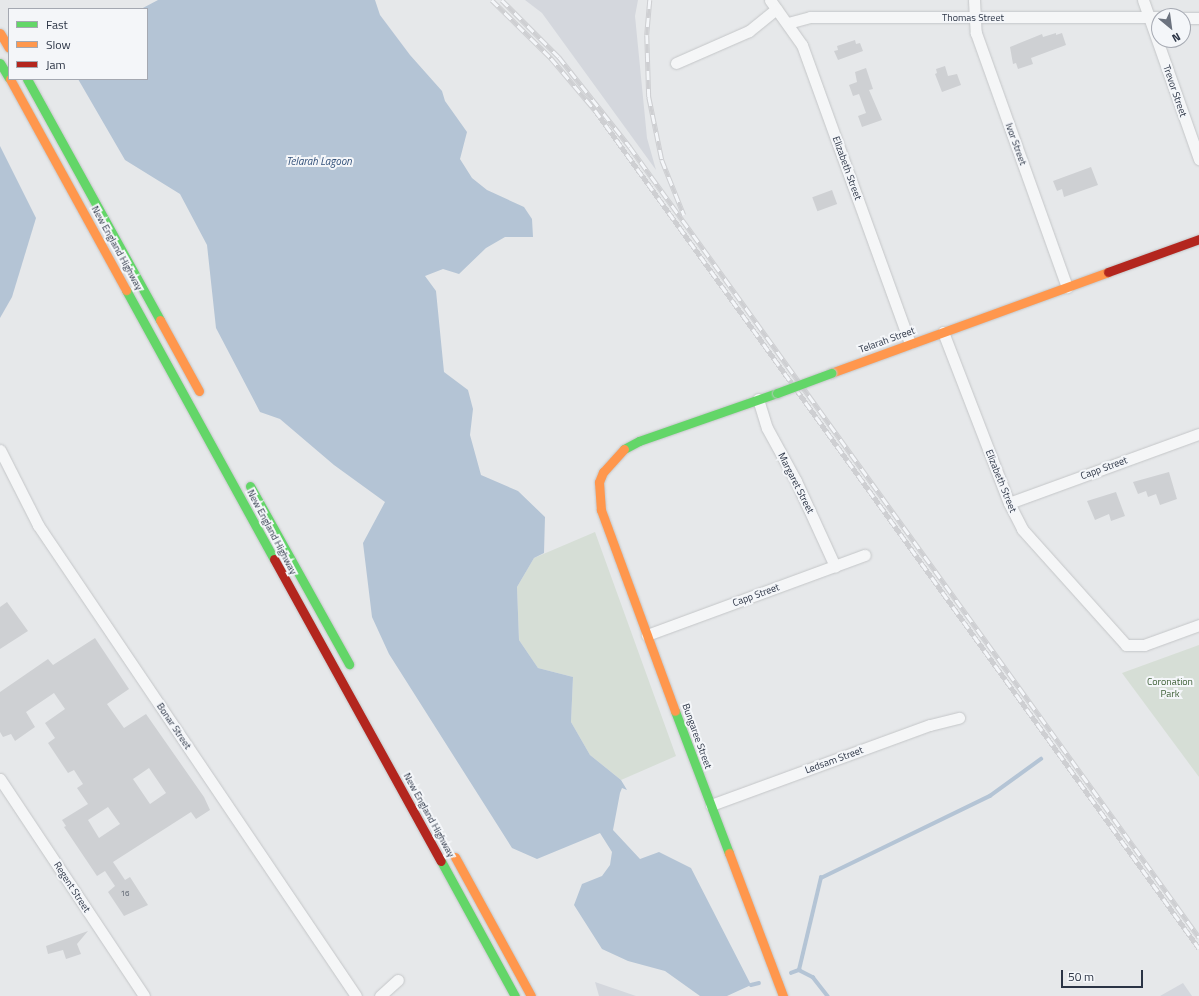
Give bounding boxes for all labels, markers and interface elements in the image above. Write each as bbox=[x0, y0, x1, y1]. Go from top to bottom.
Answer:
legend bbox=[8, 8, 148, 80]
north arrow bbox=[1151, 8, 1191, 48]
street label: Thomas Street bbox=[942, 12, 1004, 24]
text: Fast bbox=[46, 15, 68, 34]
text: N bbox=[1169, 29, 1184, 46]
text: Slow bbox=[46, 35, 71, 54]
text: Jam bbox=[46, 55, 66, 74]
street label: Trevor Street bbox=[1161, 63, 1189, 119]
street label: Ivor Street bbox=[1003, 121, 1029, 167]
street label: Elizabeth Street bbox=[830, 135, 864, 201]
water label: Telarah Lagoon bbox=[286, 154, 352, 168]
street label: New England Highway bbox=[89, 204, 145, 292]
street label: Telarah Street bbox=[857, 324, 917, 356]
street label: Elizabeth Street bbox=[983, 448, 1019, 514]
street label: Margaret Street bbox=[775, 451, 817, 515]
street label: Capp Street bbox=[1079, 454, 1129, 482]
street label: New England Highway bbox=[245, 487, 299, 577]
street label: Capp Street bbox=[731, 581, 781, 609]
park label: Coronation Park bbox=[1147, 675, 1193, 698]
street label: Bonar Street bbox=[154, 701, 194, 751]
street label: Bungaree Street bbox=[680, 702, 714, 770]
street label: Ledsam Street bbox=[803, 744, 865, 776]
street label: New England Highway bbox=[401, 771, 457, 859]
street label: Regent Street bbox=[51, 859, 93, 915]
house number: 16 bbox=[121, 889, 129, 899]
scale bar bbox=[1063, 962, 1145, 988]
text: 50 m bbox=[1068, 967, 1094, 986]

